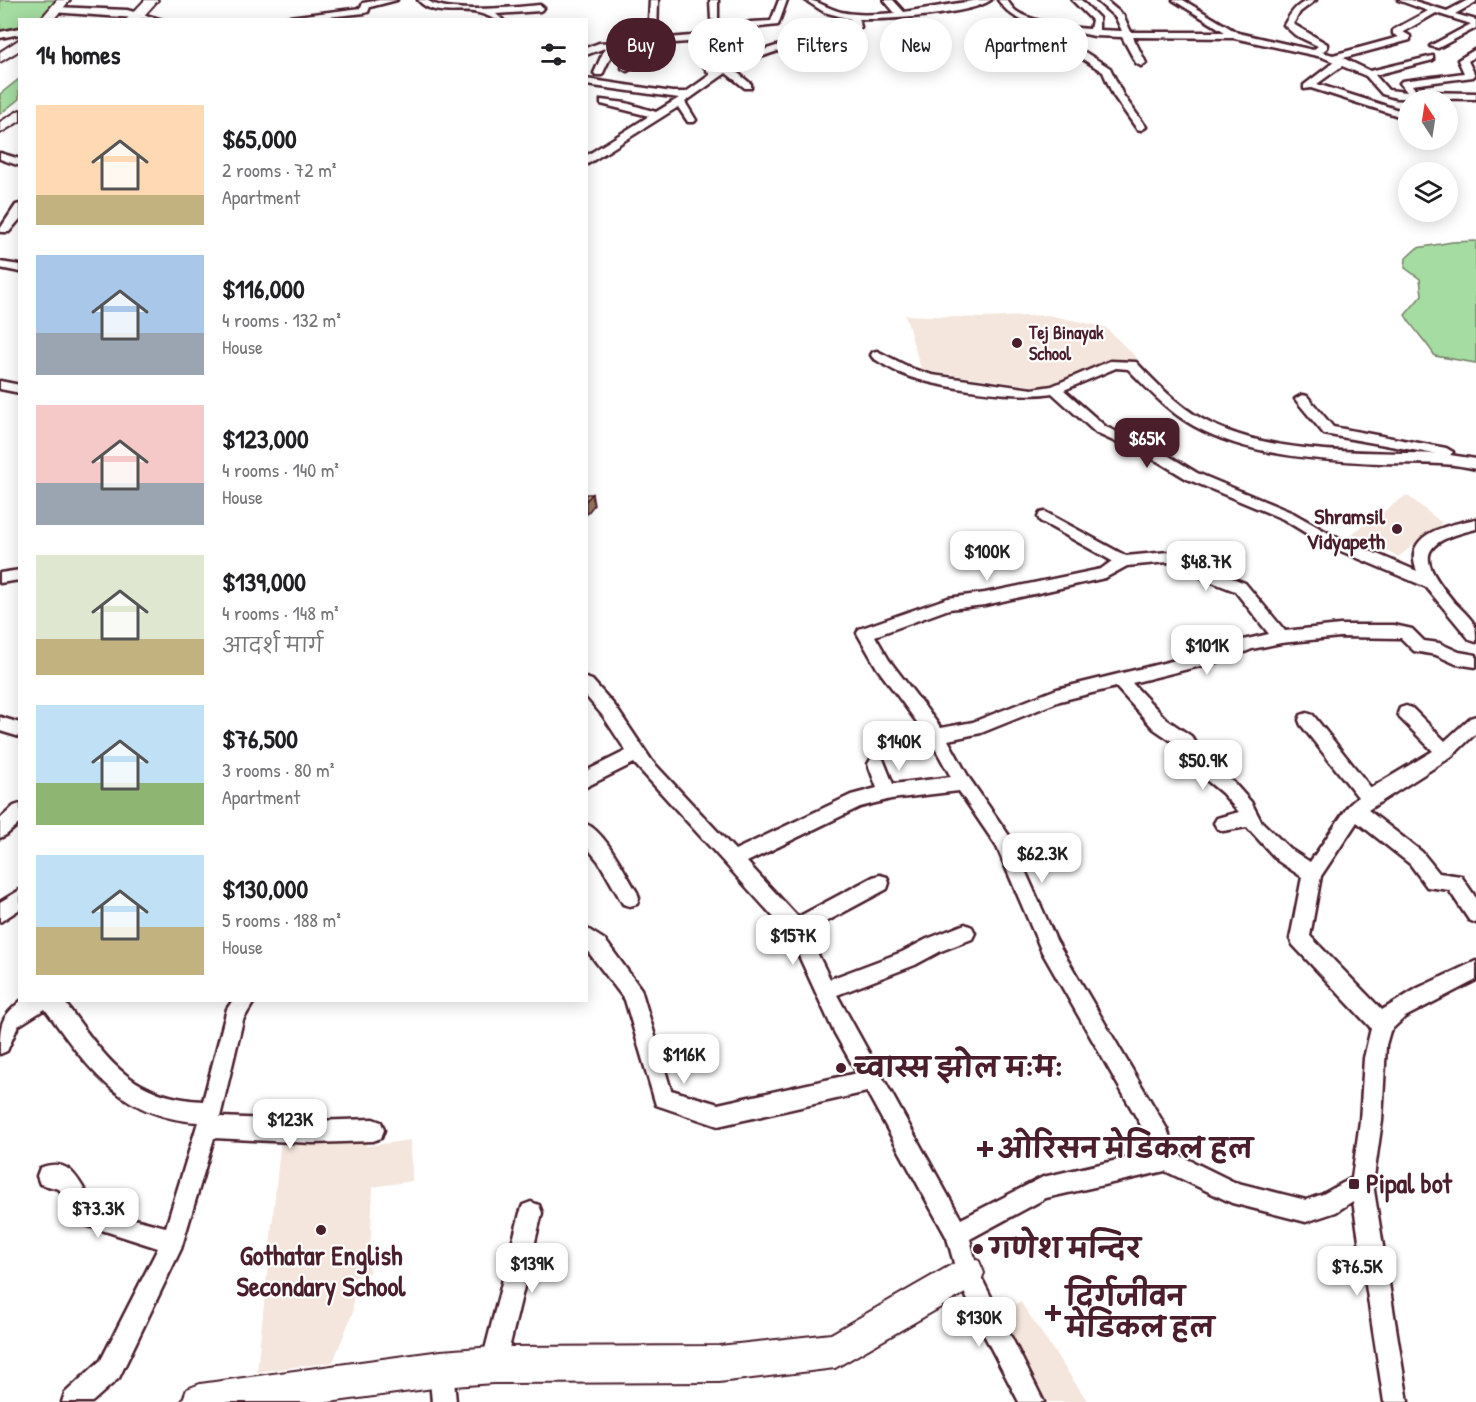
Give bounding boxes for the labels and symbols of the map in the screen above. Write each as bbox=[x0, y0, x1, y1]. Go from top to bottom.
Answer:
north arrow bbox=[1398, 90, 1458, 150]
place label: Tej Binayak School bbox=[1028, 320, 1104, 366]
marker: Tej Binayak School bbox=[1010, 336, 1024, 350]
pin: $65K bbox=[1111, 418, 1183, 469]
place label: Shramsil Vidyapeth bbox=[1306, 501, 1386, 557]
marker: Shramsil Vidyapeth bbox=[1390, 522, 1404, 536]
pin: $100K bbox=[945, 531, 1029, 582]
pin: $48.7K bbox=[1157, 541, 1255, 592]
pin: $101K bbox=[1165, 625, 1249, 676]
pin: $140K bbox=[857, 721, 941, 772]
pin: $50.9K bbox=[1154, 740, 1252, 791]
pin: $62.3K bbox=[993, 833, 1091, 884]
pin: $157K bbox=[751, 915, 835, 966]
pin: $116K bbox=[642, 1034, 726, 1085]
place label: च्वास्स झोल मःमः bbox=[853, 1046, 1063, 1085]
marker: च्वास्स झोल मःमः bbox=[834, 1061, 848, 1075]
pin: $123K bbox=[248, 1099, 332, 1150]
place label: ओरिसन मेडिकल हल bbox=[998, 1127, 1256, 1166]
marker: ओरिसन मेडिकल हल bbox=[976, 1140, 994, 1158]
place label: Pipal bot bbox=[1366, 1165, 1454, 1203]
marker: Pipal bot bbox=[1347, 1177, 1361, 1191]
pin: $73.3K bbox=[49, 1188, 147, 1239]
marker: Gothatar English Secondary School bbox=[314, 1223, 328, 1237]
place label: गणेश मन्दिर bbox=[988, 1226, 1143, 1266]
place label: Gothatar English Secondary School bbox=[237, 1237, 406, 1306]
marker: गणेश मन्दिर bbox=[971, 1242, 985, 1256]
pin: $139K bbox=[490, 1243, 574, 1294]
pin: $76.5K bbox=[1308, 1246, 1406, 1297]
place label: दिर्गजीवन मेडिकल हल bbox=[1064, 1275, 1217, 1345]
pin: $130K bbox=[937, 1297, 1021, 1348]
marker: दिर्गजीवन मेडिकल हल bbox=[1044, 1304, 1062, 1322]

